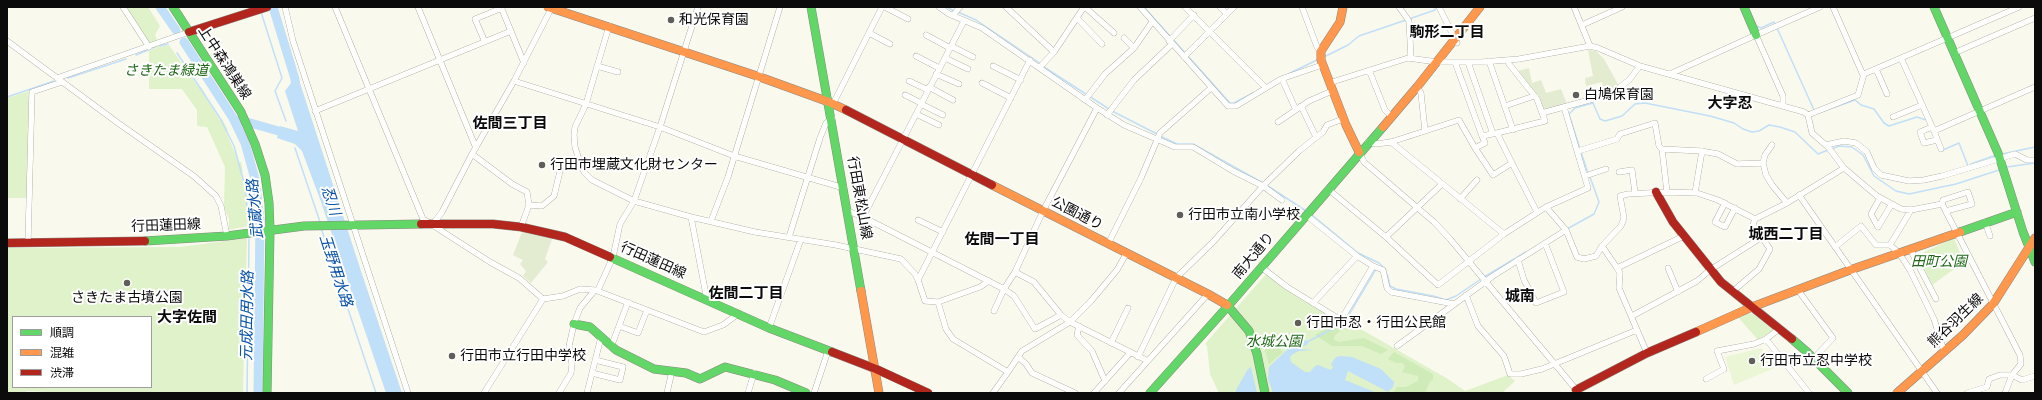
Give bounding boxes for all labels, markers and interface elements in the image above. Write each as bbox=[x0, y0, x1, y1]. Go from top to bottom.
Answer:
place label: 和光保育園 bbox=[679, 12, 749, 28]
marker: 和光保育園 bbox=[666, 15, 676, 25]
street label: 上中森鴻巣線 bbox=[194, 23, 254, 103]
district label: 駒形二丁目 bbox=[1410, 24, 1484, 42]
park label: さきたま緑道 bbox=[124, 63, 208, 79]
place label: 白鳩保育園 bbox=[1584, 87, 1654, 103]
marker: 白鳩保育園 bbox=[1571, 90, 1581, 100]
district label: 大字忍 bbox=[1708, 95, 1752, 113]
district label: 佐間三丁目 bbox=[473, 115, 547, 133]
street label: 行田東松山線 bbox=[843, 155, 875, 241]
place label: 行田市埋蔵文化財センター bbox=[550, 157, 718, 173]
marker: 行田市埋蔵文化財センター bbox=[537, 160, 547, 170]
water label: 武蔵水路 bbox=[244, 178, 268, 240]
water label: 忍川 bbox=[317, 184, 343, 218]
street label: 公園通り bbox=[1048, 194, 1106, 234]
place label: 行田市立南小学校 bbox=[1188, 207, 1300, 223]
marker: 行田市立南小学校 bbox=[1175, 210, 1185, 220]
street label: 行田蓮田線 bbox=[131, 216, 201, 236]
district label: 城西二丁目 bbox=[1749, 226, 1823, 244]
street label: 南大通り bbox=[1230, 229, 1278, 283]
district label: 佐間一丁目 bbox=[965, 231, 1039, 249]
water label: 玉野用水路 bbox=[315, 233, 355, 309]
street label: 行田蓮田線 bbox=[618, 239, 688, 283]
park label: 田町公園 bbox=[1911, 254, 1967, 270]
water label: 元成田用水路 bbox=[238, 271, 258, 361]
marker: さきたま古墳公園 bbox=[122, 278, 132, 288]
district label: 佐間二丁目 bbox=[709, 285, 783, 303]
district label: 城南 bbox=[1505, 288, 1535, 306]
place label: さきたま古墳公園 bbox=[71, 290, 183, 306]
street label: 熊谷羽生線 bbox=[1925, 291, 1987, 351]
district label: 大字佐間 bbox=[157, 309, 217, 327]
place label: 行田市忍・行田公民館 bbox=[1306, 315, 1446, 331]
legend bbox=[12, 316, 152, 388]
marker: 行田市忍・行田公民館 bbox=[1293, 318, 1303, 328]
text: 順調 bbox=[50, 326, 74, 340]
park label: 水城公園 bbox=[1246, 334, 1302, 350]
text: 混雑 bbox=[50, 346, 74, 360]
place label: 行田市立行田中学校 bbox=[460, 348, 586, 364]
marker: 行田市立行田中学校 bbox=[447, 351, 457, 361]
place label: 行田市立忍中学校 bbox=[1760, 353, 1872, 369]
marker: 行田市立忍中学校 bbox=[1747, 356, 1757, 366]
text: 渋滞 bbox=[50, 366, 74, 380]

